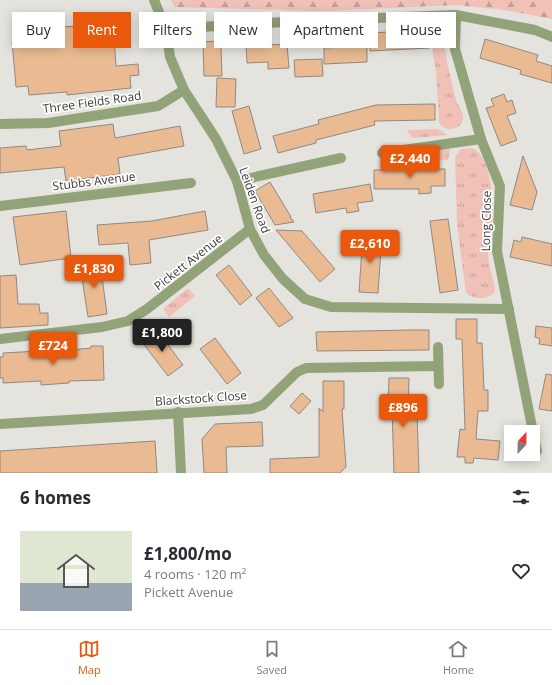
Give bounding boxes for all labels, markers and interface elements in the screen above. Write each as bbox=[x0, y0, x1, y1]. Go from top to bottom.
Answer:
chip: Buy bbox=[12, 12, 65, 48]
chip: Rent bbox=[73, 12, 131, 48]
chip: Filters bbox=[139, 12, 206, 48]
chip: New bbox=[214, 12, 272, 48]
chip: Apartment bbox=[280, 12, 378, 48]
chip: House bbox=[386, 12, 456, 48]
street label: Three Fields Road bbox=[42, 87, 142, 117]
pin: £2,440 bbox=[377, 145, 443, 179]
text: £2,440 bbox=[390, 149, 430, 167]
street label: Leiden Road bbox=[235, 165, 275, 235]
street label: Stubbs Avenue bbox=[52, 167, 137, 195]
street label: Long Close bbox=[477, 190, 495, 252]
street label: Pickett Avenue bbox=[150, 230, 226, 294]
pin: £2,610 bbox=[337, 230, 403, 264]
text: £2,610 bbox=[350, 234, 390, 252]
pin: £1,830 bbox=[61, 255, 127, 289]
text: £1,830 bbox=[74, 259, 114, 277]
pin: £1,800 bbox=[129, 319, 195, 353]
text: £1,800 bbox=[142, 323, 182, 341]
pin: £724 bbox=[29, 332, 77, 366]
text: £724 bbox=[38, 336, 68, 354]
street label: Blackstock Close bbox=[154, 386, 248, 410]
pin: £896 bbox=[379, 394, 427, 428]
text: £896 bbox=[388, 398, 418, 416]
north arrow bbox=[504, 425, 540, 461]
map controls bbox=[504, 425, 540, 461]
text: 6 homes bbox=[20, 486, 91, 509]
icon: filters bbox=[510, 486, 532, 508]
text: £1,800/mo bbox=[144, 542, 232, 565]
icon: home bbox=[52, 547, 100, 595]
icon: heart bbox=[510, 560, 532, 582]
text: 4 rooms · 120 m² bbox=[144, 565, 246, 583]
text: Pickett Avenue bbox=[144, 583, 233, 601]
tab: Map bbox=[78, 638, 101, 677]
tab: Saved bbox=[257, 638, 287, 677]
tab: Home bbox=[443, 638, 474, 677]

